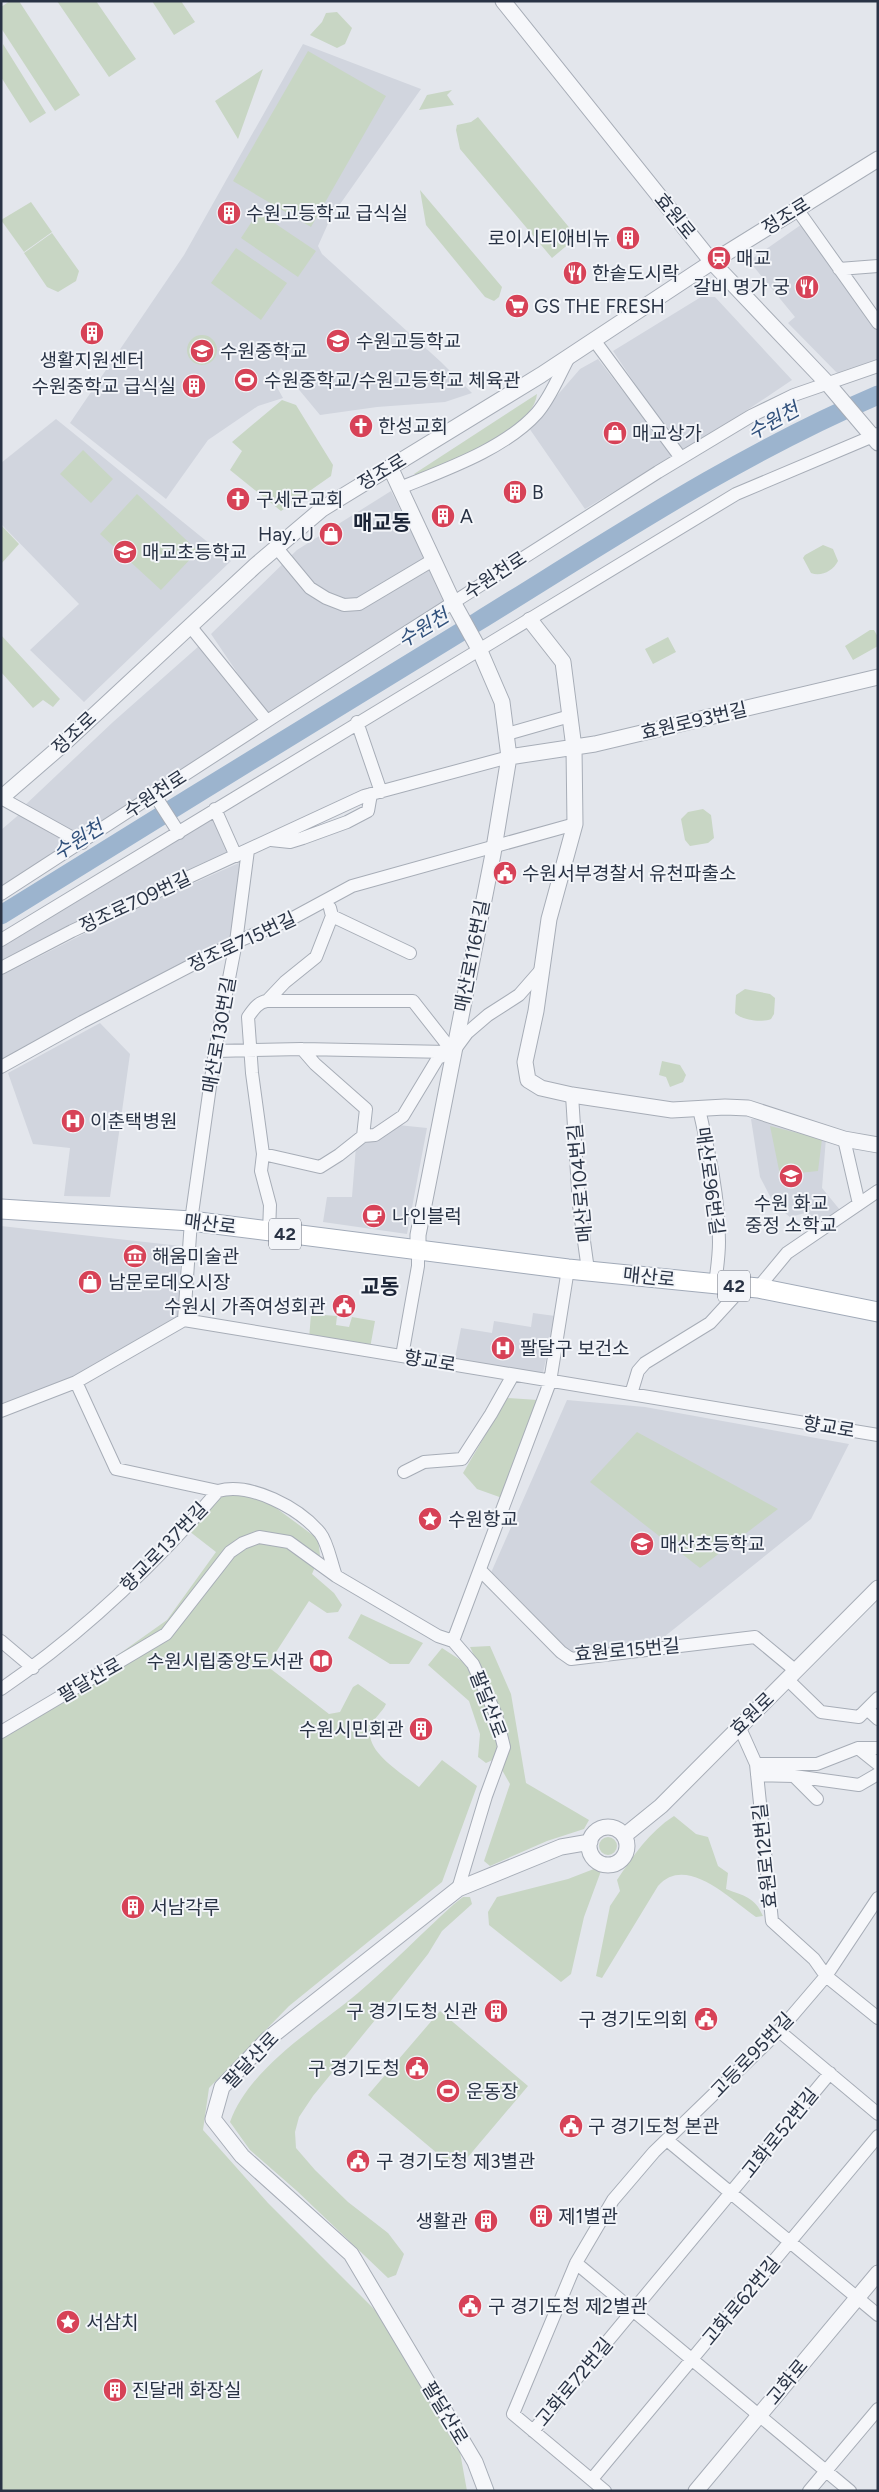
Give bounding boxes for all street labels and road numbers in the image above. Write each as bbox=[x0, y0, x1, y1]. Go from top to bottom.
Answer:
street label: 효원로 bbox=[650, 188, 700, 244]
street label: 정조로 bbox=[758, 192, 814, 240]
street label: 정조로 bbox=[354, 449, 410, 495]
street label: 수원천로 bbox=[459, 546, 531, 604]
street label: 효원로93번길 bbox=[639, 698, 749, 744]
street label: 정조로 bbox=[47, 707, 101, 759]
street label: 수원천로 bbox=[119, 765, 191, 823]
street label: 정조로709번길 bbox=[76, 866, 194, 938]
street label: 매산로116번길 bbox=[450, 898, 494, 1014]
street label: 정조로715번길 bbox=[184, 907, 300, 977]
street label: 매산로130번길 bbox=[197, 975, 241, 1095]
street label: 매산로104번길 bbox=[563, 1123, 597, 1243]
street label: 매산로96번길 bbox=[691, 1125, 729, 1237]
street label: 매산로 bbox=[183, 1209, 237, 1239]
road number: 42 bbox=[269, 1218, 301, 1250]
street label: 매산로 bbox=[622, 1263, 676, 1291]
road number: 42 bbox=[718, 1270, 750, 1302]
street label: 향교로 bbox=[402, 1346, 458, 1376]
street label: 향교로 bbox=[801, 1412, 857, 1442]
street label: 향교로137번길 bbox=[116, 1497, 212, 1597]
street label: 효원로15번길 bbox=[573, 1634, 681, 1666]
street label: 팔달산로 bbox=[54, 1653, 126, 1707]
street label: 팔달산로 bbox=[465, 1667, 511, 1741]
street label: 효원로 bbox=[725, 1688, 779, 1740]
street label: 효원로12번길 bbox=[748, 1802, 782, 1910]
street label: 고등로95번길 bbox=[706, 2008, 798, 2102]
street label: 팔달산로 bbox=[218, 2027, 284, 2093]
street label: 고화로52번길 bbox=[737, 2083, 823, 2183]
street label: 고화로62번길 bbox=[697, 2252, 785, 2350]
street label: 고화로72번길 bbox=[530, 2333, 618, 2431]
street label: 고화로 bbox=[761, 2355, 813, 2409]
street label: 팔달산로 bbox=[417, 2377, 473, 2449]

